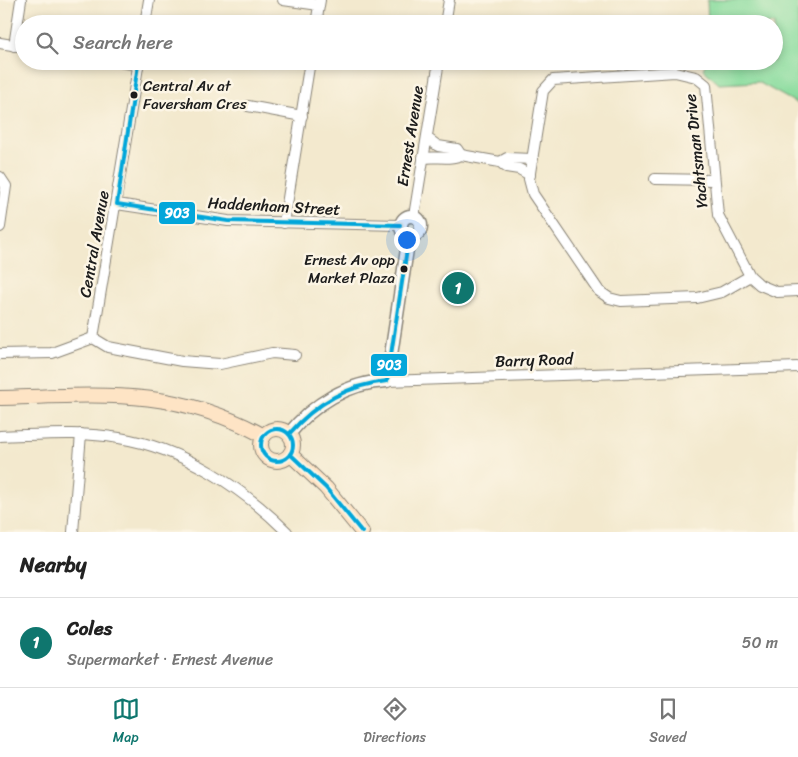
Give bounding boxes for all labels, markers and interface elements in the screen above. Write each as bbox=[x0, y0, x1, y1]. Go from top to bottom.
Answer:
search box bbox=[15, 15, 783, 70]
text: Search here bbox=[73, 26, 173, 59]
icon: search bbox=[33, 29, 61, 57]
place label: Central Av at Faversham Cres bbox=[143, 73, 247, 117]
street label: Ernest Avenue bbox=[388, 84, 432, 188]
marker: Central Av at Faversham Cres bbox=[129, 90, 139, 100]
street label: Yachtsman Drive bbox=[676, 92, 716, 210]
street label: Central Avenue bbox=[70, 188, 118, 300]
street label: Haddenham Street bbox=[207, 188, 341, 224]
line badge: 903 bbox=[158, 201, 196, 225]
text: 903 bbox=[164, 201, 190, 226]
your location bbox=[394, 227, 420, 253]
place label: Ernest Av opp Market Plaza bbox=[304, 247, 395, 291]
marker: Ernest Av opp Market Plaza bbox=[399, 264, 409, 274]
pin: 1 bbox=[442, 269, 474, 307]
street label: Barry Road bbox=[495, 344, 575, 376]
line badge: 903 bbox=[370, 353, 408, 377]
text: 903 bbox=[376, 353, 402, 378]
text: Nearby bbox=[20, 546, 86, 584]
text: Coles bbox=[67, 612, 112, 645]
text: 1 bbox=[33, 628, 39, 657]
text: 50 m bbox=[742, 628, 778, 657]
text: Supermarket · Ernest Avenue bbox=[67, 645, 273, 674]
tab: Map bbox=[112, 695, 140, 750]
tab: Directions bbox=[363, 695, 426, 750]
tab: Saved bbox=[649, 695, 686, 750]

